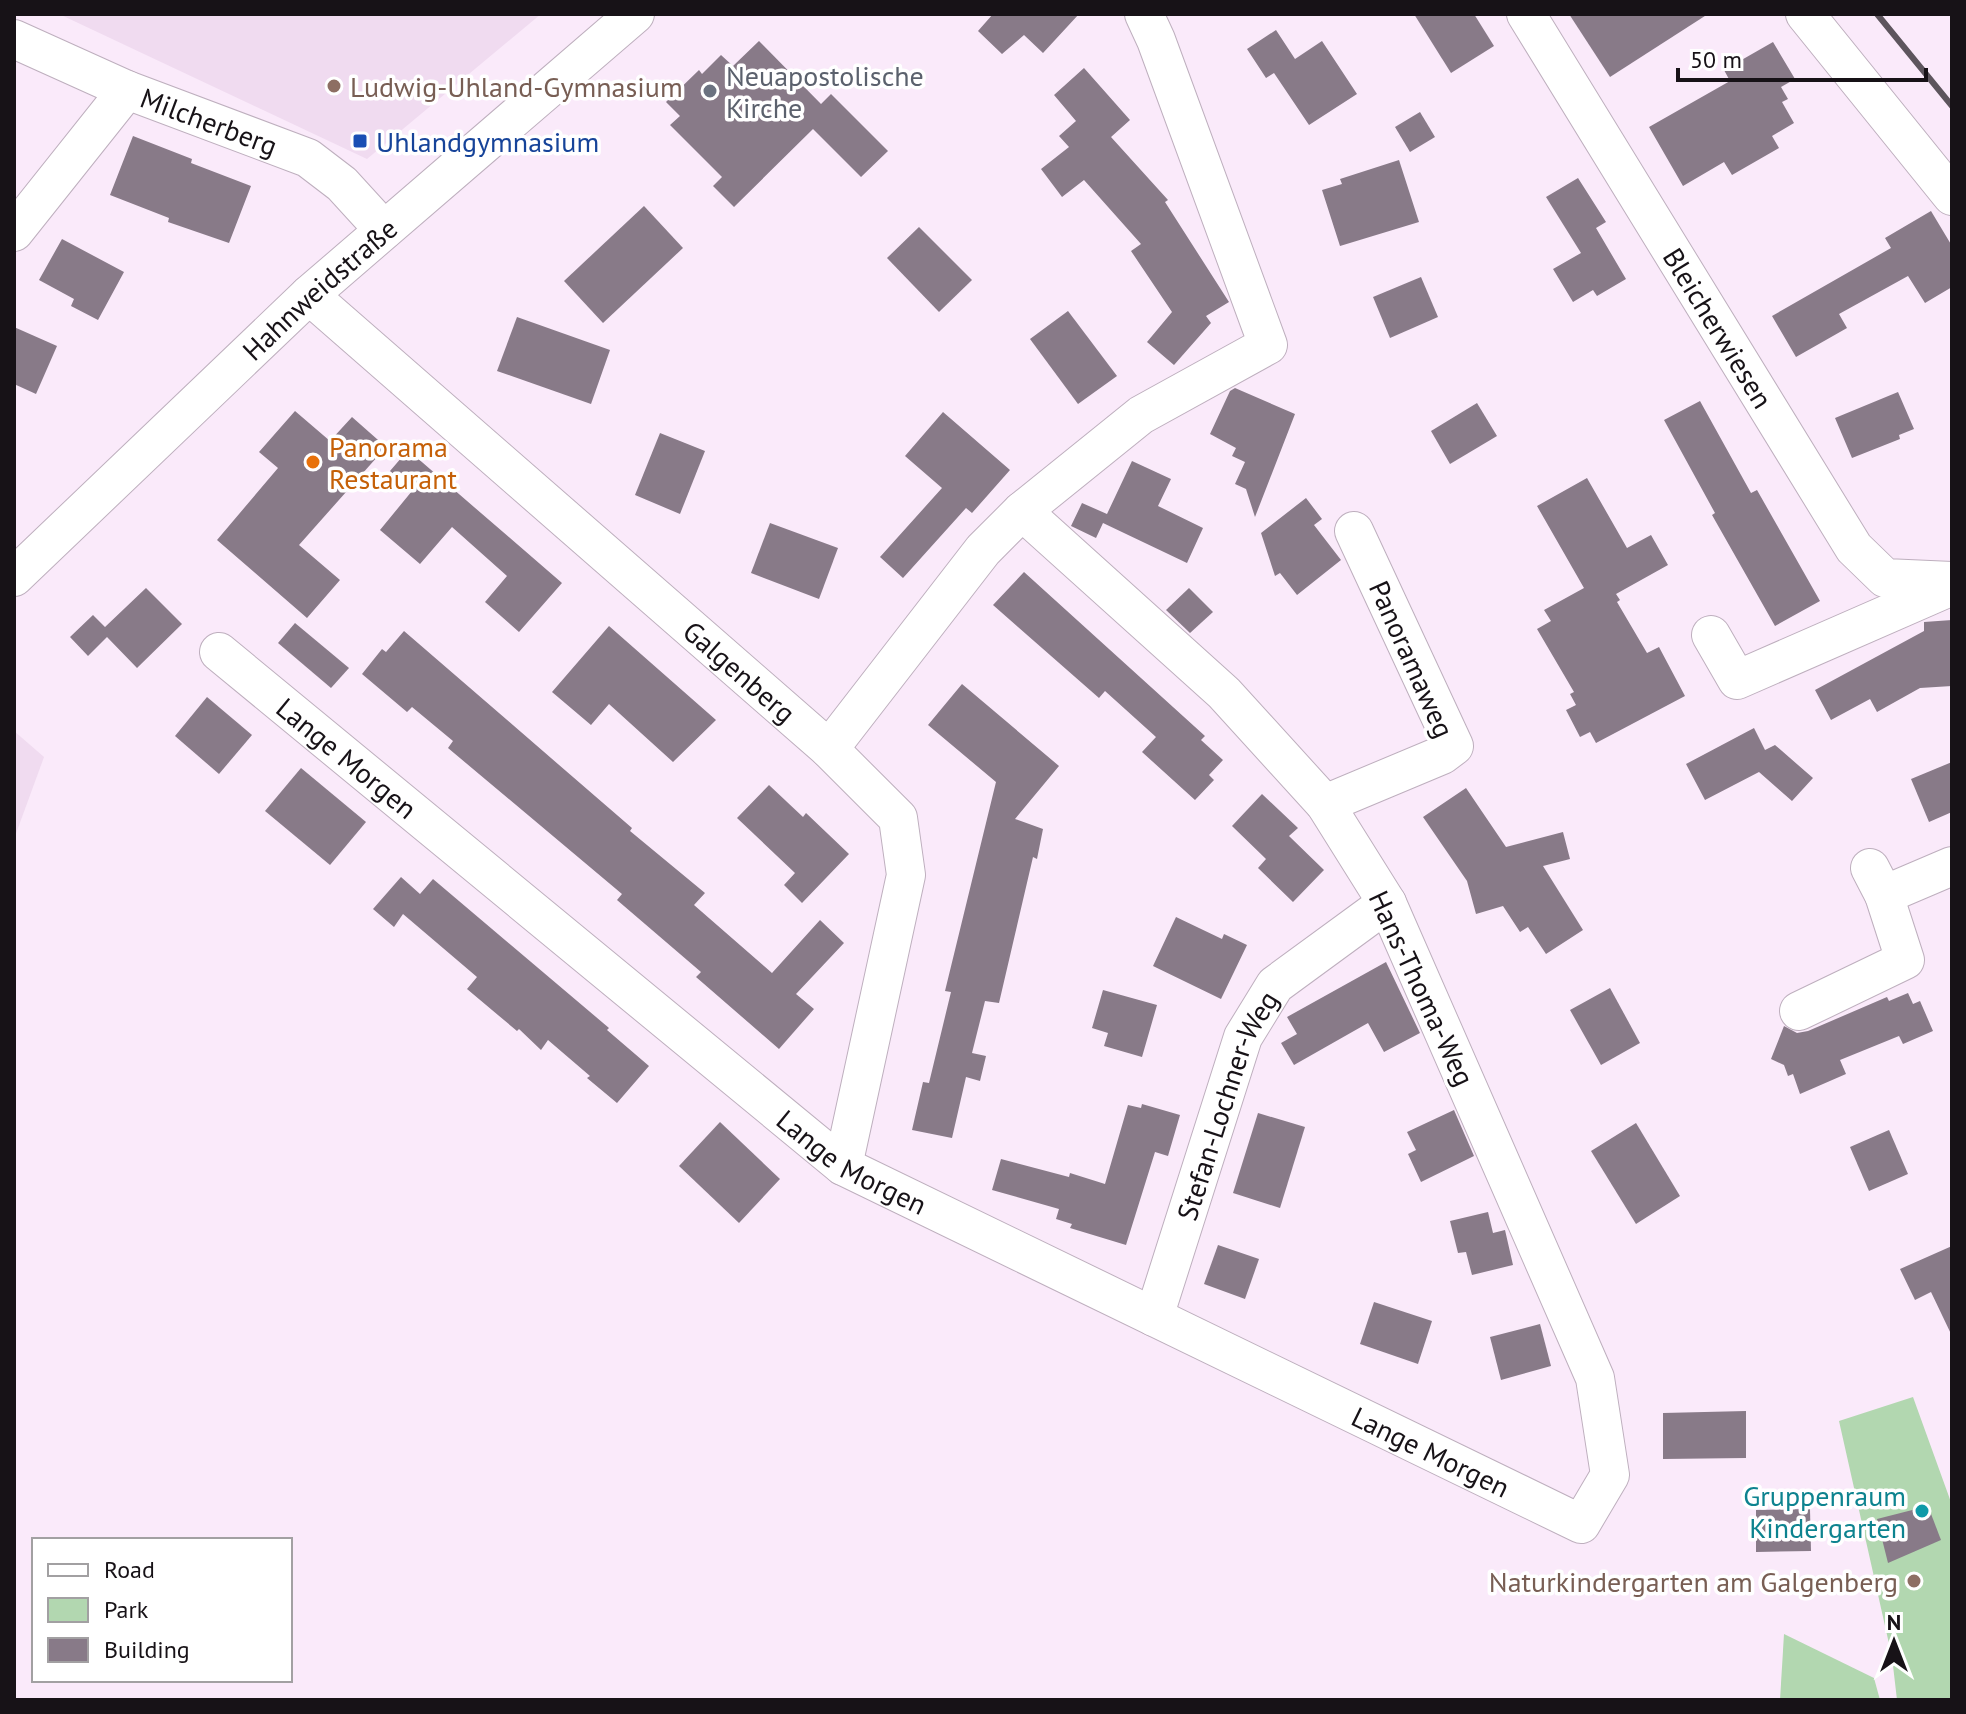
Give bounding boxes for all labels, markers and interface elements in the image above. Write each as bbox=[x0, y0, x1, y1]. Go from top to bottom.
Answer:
scale bar bbox=[1678, 32, 1926, 82]
text: 50 m bbox=[1690, 44, 1742, 75]
place label: Neuapostolische Kirche bbox=[726, 57, 924, 126]
place label: Ludwig-Uhland-Gymnasium bbox=[350, 68, 683, 105]
marker: Ludwig-Uhland-Gymnasium bbox=[325, 77, 343, 95]
street label: Milcherberg bbox=[136, 78, 283, 164]
marker: Neuapostolische Kirche bbox=[701, 82, 719, 100]
place label: Uhlandgymnasium bbox=[376, 123, 599, 160]
marker: Uhlandgymnasium bbox=[351, 132, 369, 150]
street label: Hahnweidstraße bbox=[234, 209, 404, 368]
street label: Bleicherwiesen bbox=[1655, 240, 1782, 415]
place label: Panorama Restaurant bbox=[329, 428, 458, 497]
marker: Panorama Restaurant bbox=[304, 453, 322, 471]
street label: Panoramaweg bbox=[1361, 575, 1463, 743]
street label: Galgenberg bbox=[676, 612, 804, 730]
street label: Lange Morgen bbox=[269, 689, 425, 826]
street label: Hans-Thoma-Weg bbox=[1361, 885, 1483, 1091]
street label: Stefan-Lochner-Weg bbox=[1167, 983, 1286, 1225]
street label: Lange Morgen bbox=[769, 1101, 933, 1222]
street label: Lange Morgen bbox=[1346, 1397, 1516, 1505]
place label: Gruppenraum Kindergarten bbox=[1743, 1477, 1906, 1546]
marker: Gruppenraum Kindergarten bbox=[1913, 1502, 1931, 1520]
legend bbox=[32, 1538, 292, 1682]
text: Road bbox=[104, 1554, 155, 1585]
place label: Naturkindergarten am Galgenberg bbox=[1489, 1563, 1898, 1600]
marker: Naturkindergarten am Galgenberg bbox=[1905, 1572, 1923, 1590]
text: Park bbox=[104, 1594, 149, 1625]
north arrow bbox=[1854, 1602, 1934, 1682]
text: N bbox=[1887, 1608, 1901, 1636]
text: Building bbox=[104, 1634, 190, 1665]

